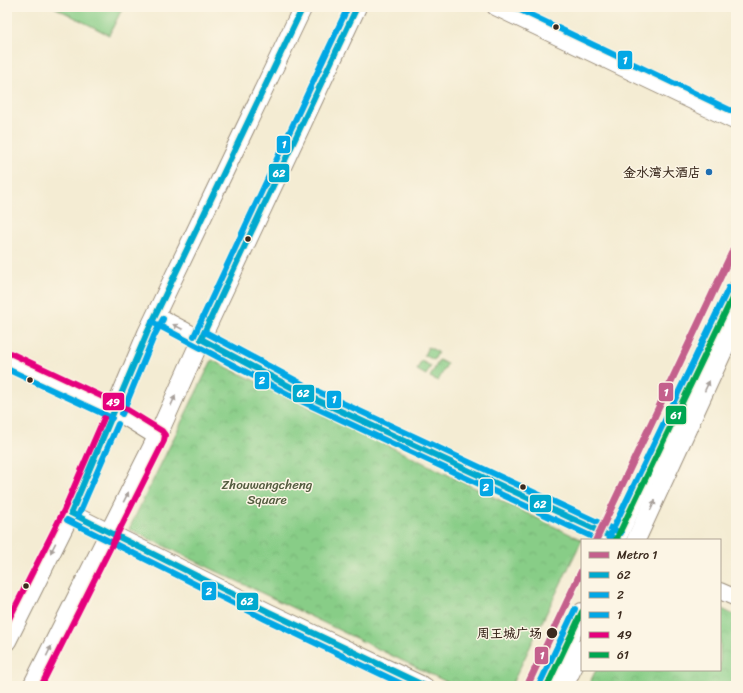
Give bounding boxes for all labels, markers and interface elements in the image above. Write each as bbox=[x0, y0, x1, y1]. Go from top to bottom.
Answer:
unlabelled marker bbox=[551, 22, 561, 32]
line badge: 1 bbox=[617, 50, 633, 70]
text: 1 bbox=[623, 51, 628, 70]
line badge: 1 bbox=[276, 135, 291, 154]
text: 1 bbox=[282, 135, 287, 154]
place label: 金水湾大酒店 bbox=[623, 161, 701, 184]
line badge: 62 bbox=[268, 163, 290, 183]
text: 62 bbox=[272, 164, 286, 183]
marker: 金水湾大酒店 bbox=[704, 167, 714, 177]
unlabelled marker bbox=[243, 234, 253, 244]
one-way arrow bbox=[173, 324, 184, 330]
line badge: 2 bbox=[254, 371, 270, 390]
text: 2 bbox=[258, 371, 266, 390]
unlabelled marker bbox=[25, 375, 35, 385]
one-way arrow bbox=[704, 381, 710, 392]
line badge: 1 bbox=[658, 382, 674, 402]
text: 1 bbox=[664, 383, 669, 402]
line badge: 62 bbox=[292, 384, 315, 403]
text: 62 bbox=[296, 384, 310, 403]
line badge: 1 bbox=[326, 390, 342, 409]
text: 1 bbox=[332, 390, 337, 409]
line badge: 49 bbox=[102, 392, 125, 411]
text: 49 bbox=[105, 393, 120, 412]
one-way arrow bbox=[170, 395, 176, 407]
line badge: 61 bbox=[665, 405, 687, 425]
text: 61 bbox=[670, 406, 682, 425]
park label: Zhouwangcheng Square bbox=[222, 473, 313, 511]
line badge: 2 bbox=[479, 478, 494, 497]
text: 2 bbox=[482, 478, 490, 497]
unlabelled marker bbox=[518, 482, 528, 492]
one-way arrow bbox=[123, 491, 130, 503]
line badge: 62 bbox=[529, 494, 552, 513]
text: 62 bbox=[533, 495, 547, 514]
one-way arrow bbox=[650, 499, 656, 510]
legend bbox=[581, 539, 721, 671]
one-way arrow bbox=[50, 542, 57, 553]
text: Metro 1 bbox=[617, 544, 658, 566]
text: 62 bbox=[617, 564, 631, 586]
unlabelled marker bbox=[21, 581, 31, 591]
line badge: 2 bbox=[201, 581, 217, 601]
text: 2 bbox=[205, 582, 213, 601]
text: 2 bbox=[617, 584, 624, 606]
line badge: 62 bbox=[236, 592, 259, 611]
text: 62 bbox=[240, 592, 254, 611]
text: 1 bbox=[617, 604, 622, 626]
place label: 周王城广场 bbox=[477, 622, 542, 645]
text: 49 bbox=[617, 624, 632, 646]
marker: 周王城广场 bbox=[545, 626, 559, 640]
text: 61 bbox=[617, 644, 629, 666]
one-way arrow bbox=[46, 645, 52, 657]
line badge: 1 bbox=[534, 646, 549, 665]
text: 1 bbox=[540, 646, 545, 665]

